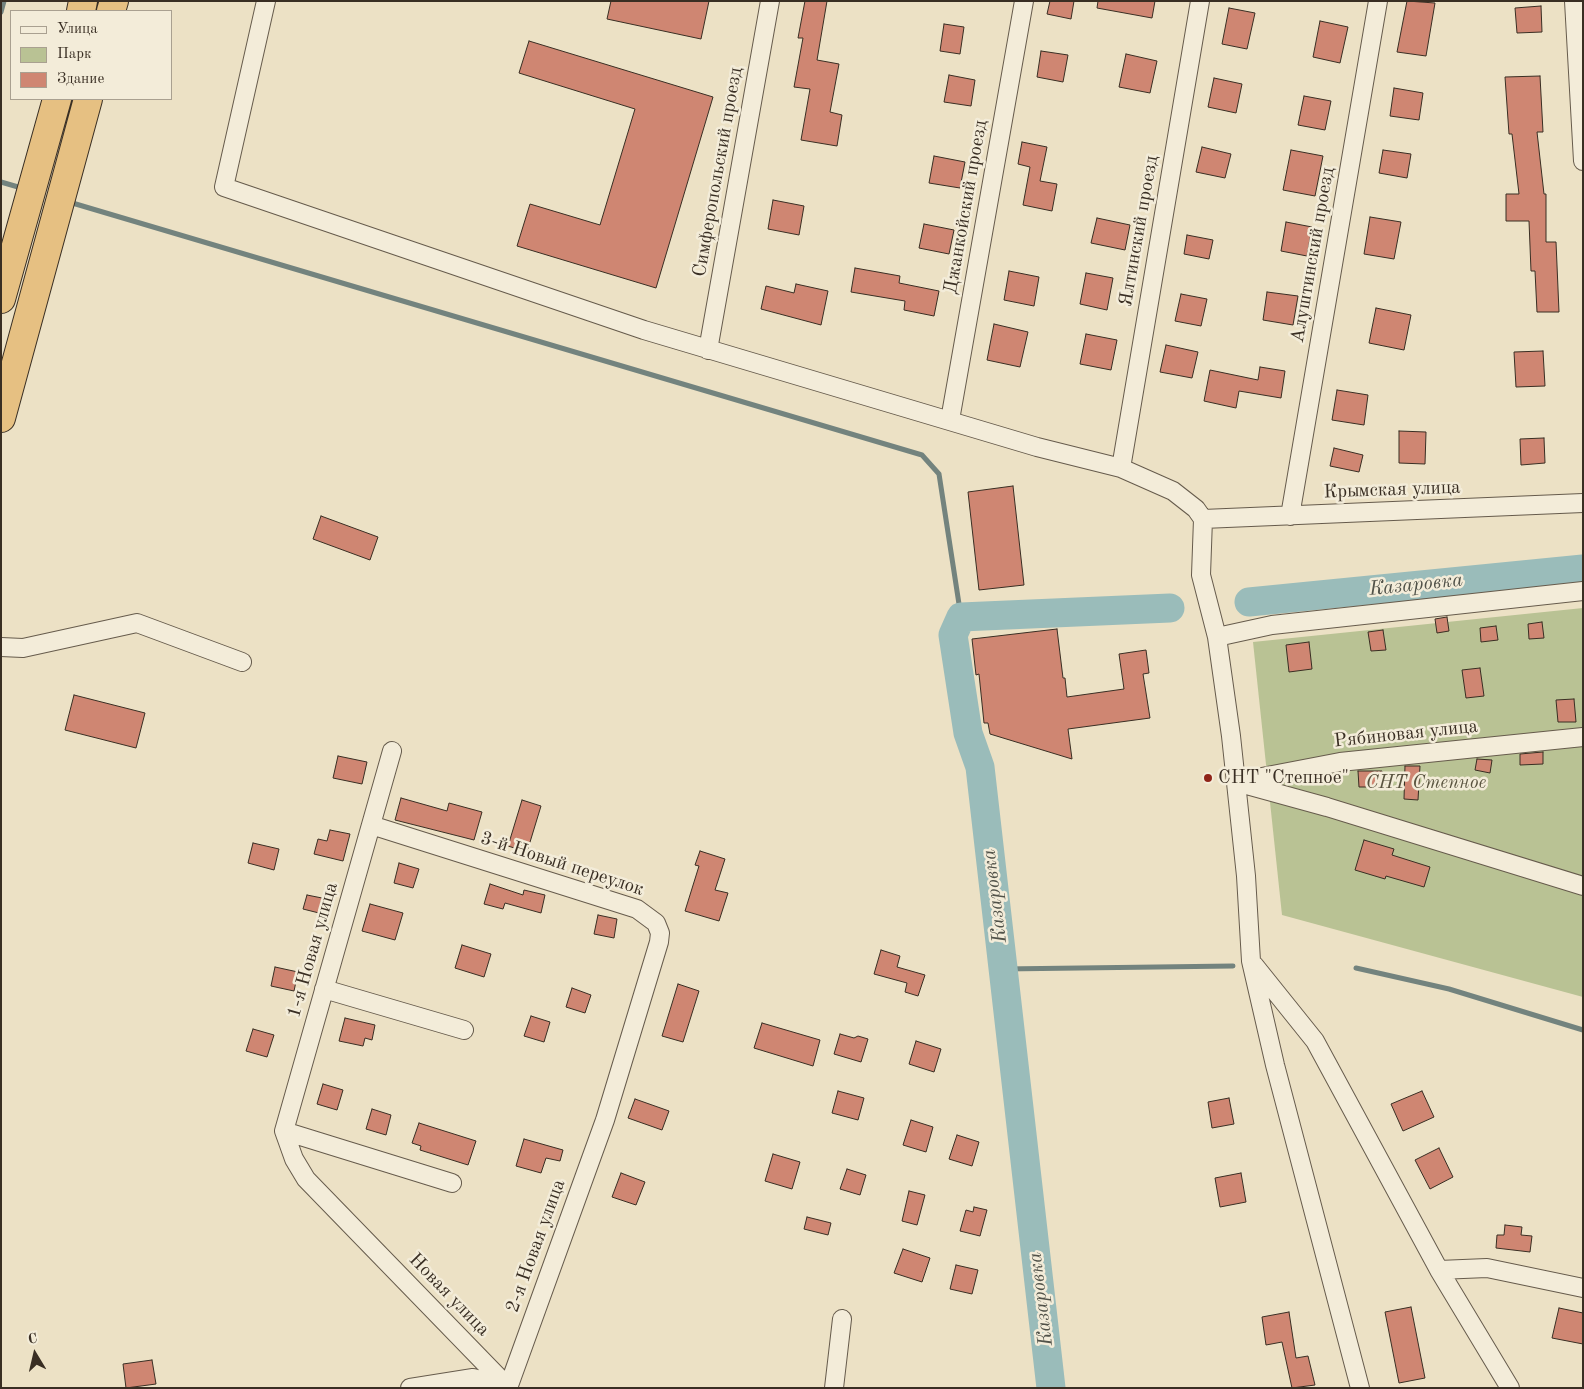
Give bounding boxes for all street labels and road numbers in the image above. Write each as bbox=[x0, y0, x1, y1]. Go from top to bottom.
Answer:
street label: Симферопольский проезд bbox=[688, 65, 748, 279]
street label: Джанкойский проезд bbox=[939, 118, 993, 296]
street label: Ялтинский проезд bbox=[1114, 154, 1164, 308]
street label: Алуштинский проезд bbox=[1286, 165, 1340, 345]
street label: Крымская улица bbox=[1323, 476, 1461, 504]
street label: Рябиновая улица bbox=[1333, 715, 1479, 753]
street label: 3-й Новый переулок bbox=[477, 827, 647, 901]
street label: 1-я Новая улица bbox=[283, 880, 343, 1020]
street label: 2-я Новая улица bbox=[501, 1176, 571, 1316]
street label: Новая улица bbox=[404, 1249, 494, 1341]

